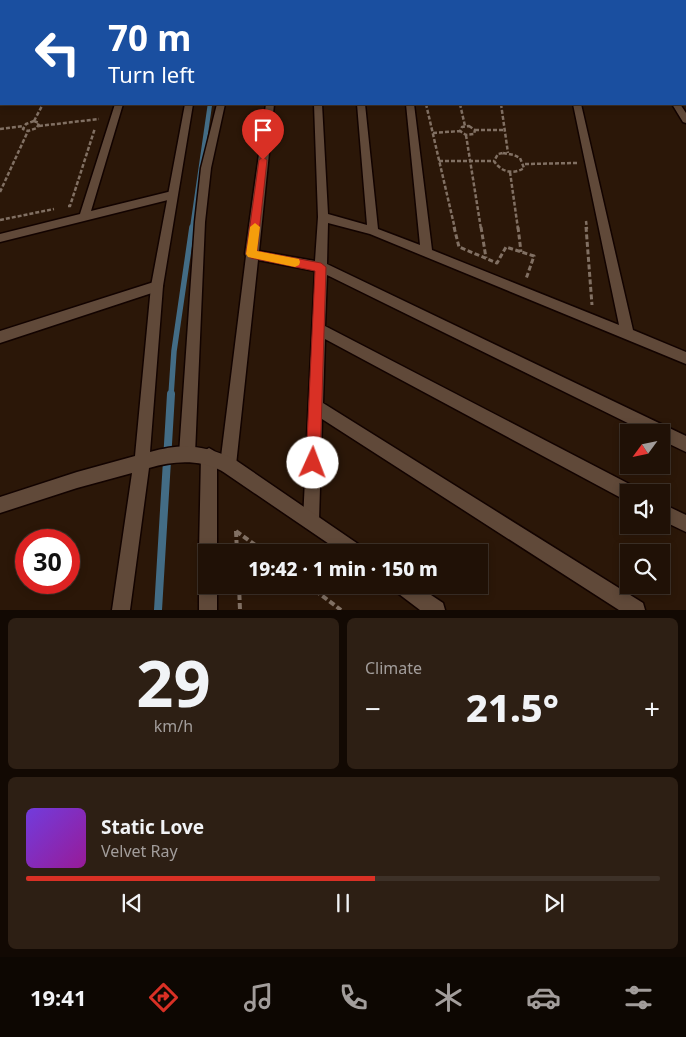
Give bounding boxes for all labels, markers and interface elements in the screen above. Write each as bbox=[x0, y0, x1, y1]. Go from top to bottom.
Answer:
text: 70 m bbox=[108, 14, 191, 61]
icon: left bbox=[25, 20, 90, 85]
text: Turn left bbox=[108, 59, 195, 89]
pin bbox=[242, 109, 284, 160]
icon: arrive bbox=[249, 116, 277, 144]
north arrow bbox=[620, 424, 670, 474]
map controls bbox=[620, 424, 670, 594]
position arrow bbox=[286, 436, 338, 488]
button: sound bbox=[620, 484, 670, 534]
speed limit sign: 30 bbox=[15, 529, 80, 594]
button: search bbox=[620, 544, 670, 594]
text: 19:42 · 1 min · 150 m bbox=[248, 556, 438, 582]
text: 29 bbox=[136, 638, 211, 726]
text: Climate bbox=[365, 657, 422, 679]
text: 21.5° bbox=[466, 681, 559, 733]
text: − bbox=[365, 689, 381, 727]
text: + bbox=[644, 689, 660, 727]
text: km/h bbox=[154, 715, 193, 737]
text: Static Love bbox=[101, 814, 204, 840]
text: Velvet Ray bbox=[101, 840, 178, 862]
icon: previous bbox=[118, 889, 146, 917]
icon: pause bbox=[329, 889, 357, 917]
icon: next bbox=[540, 889, 568, 917]
icon: directions bbox=[146, 980, 181, 1015]
icon: music bbox=[241, 980, 276, 1015]
icon: phone bbox=[336, 980, 371, 1015]
icon: climate bbox=[431, 980, 466, 1015]
icon: car bbox=[526, 980, 561, 1015]
icon: filters bbox=[621, 980, 656, 1015]
text: 19:41 bbox=[30, 982, 86, 1012]

